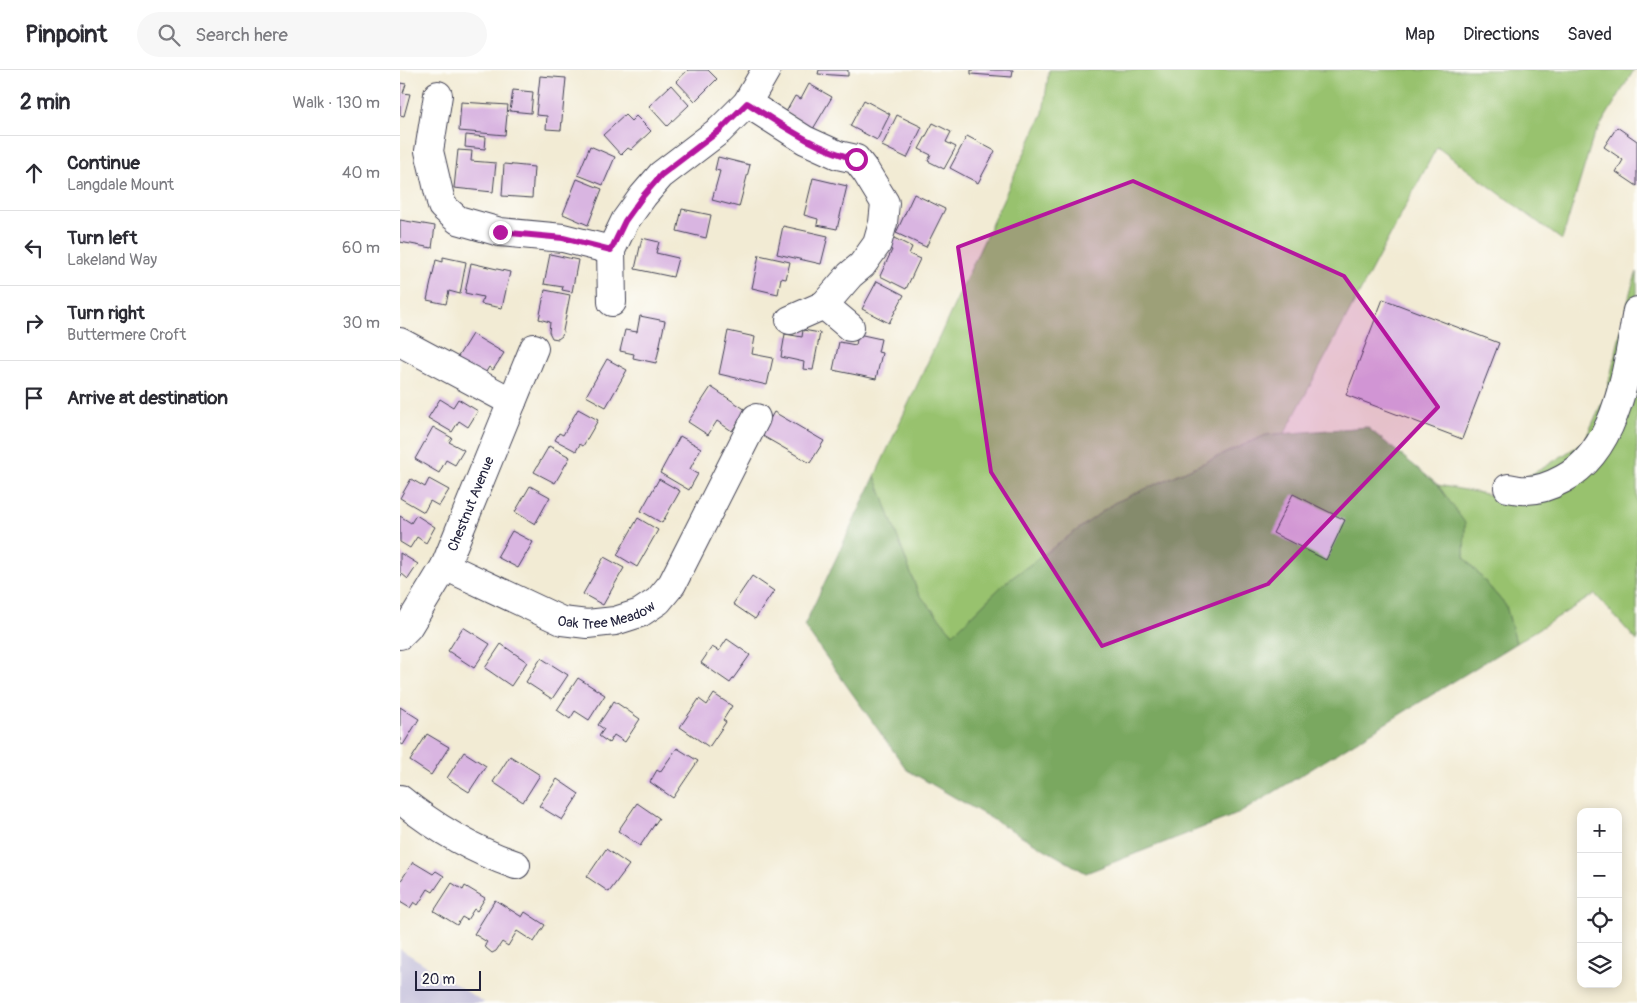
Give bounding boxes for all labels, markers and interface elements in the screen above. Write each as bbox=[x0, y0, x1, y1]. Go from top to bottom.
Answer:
search box bbox=[137, 12, 487, 57]
text: Pinpoint bbox=[25, 20, 107, 49]
icon: search bbox=[155, 21, 183, 49]
text: Search here bbox=[195, 23, 288, 47]
text: Map bbox=[1405, 23, 1435, 46]
text: Directions bbox=[1463, 23, 1539, 46]
text: Saved bbox=[1567, 23, 1612, 46]
text: 2 min bbox=[20, 89, 70, 116]
text: Walk · 130 m bbox=[293, 93, 380, 113]
route start bbox=[845, 148, 868, 171]
text: Continue bbox=[67, 151, 140, 175]
icon: ahead bbox=[20, 159, 48, 187]
text: 40 m bbox=[342, 163, 380, 183]
text: Langdale Mount bbox=[67, 175, 174, 195]
route end bbox=[489, 221, 512, 244]
text: Turn left bbox=[67, 226, 137, 250]
icon: left bbox=[20, 234, 48, 262]
text: 60 m bbox=[342, 238, 380, 258]
text: Lakeland Way bbox=[67, 250, 157, 270]
text: Turn right bbox=[67, 301, 145, 325]
icon: right bbox=[20, 309, 48, 337]
text: 30 m bbox=[342, 313, 380, 333]
text: Buttermere Croft bbox=[67, 325, 186, 345]
icon: arrive bbox=[20, 384, 48, 412]
text: Arrive at destination bbox=[67, 386, 228, 410]
street label: Chestnut Avenue bbox=[444, 454, 497, 554]
street label: Oak Tree Meadow bbox=[557, 597, 659, 633]
map controls bbox=[1577, 808, 1622, 988]
button: + bbox=[1577, 808, 1622, 853]
button: − bbox=[1577, 853, 1622, 898]
button: locate bbox=[1577, 898, 1622, 943]
button: layers bbox=[1577, 943, 1622, 988]
scale bar bbox=[415, 968, 481, 991]
text: 20 m bbox=[422, 971, 455, 988]

